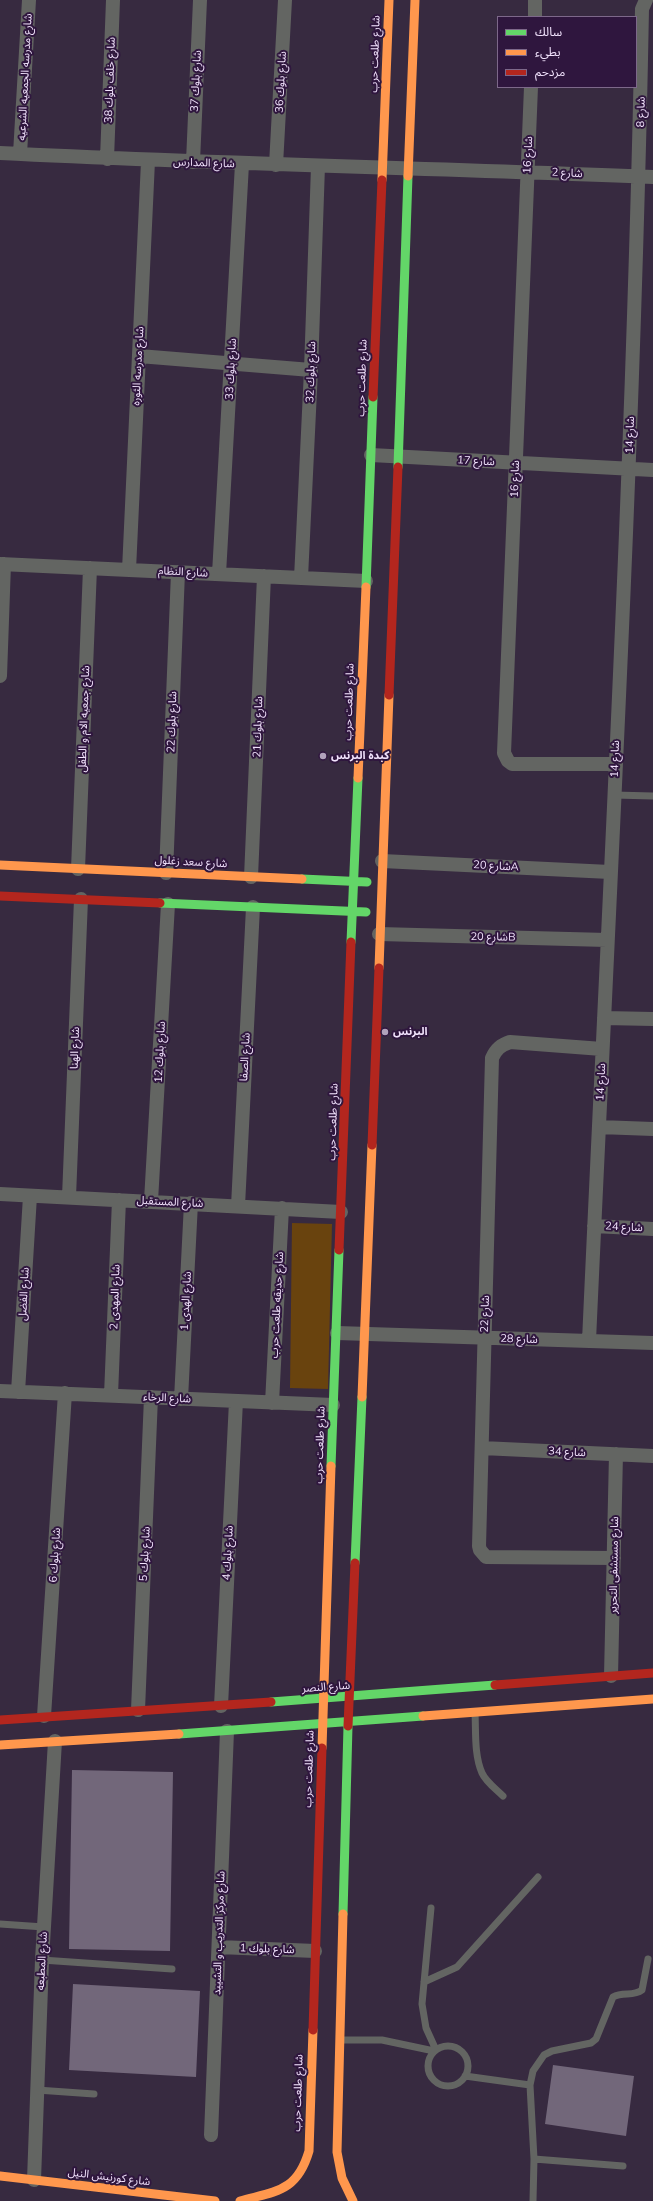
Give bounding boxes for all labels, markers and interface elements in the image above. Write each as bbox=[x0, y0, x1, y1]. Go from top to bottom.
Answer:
street label: شارع مدرسه الجمعيه الشرعيه bbox=[15, 13, 35, 141]
street label: شارع طلعت حرب bbox=[367, 15, 383, 93]
legend bbox=[497, 16, 637, 88]
text: سالك bbox=[535, 24, 562, 39]
street label: شارع خلف بلوك 38 bbox=[102, 37, 118, 123]
text: بطيء bbox=[535, 44, 561, 59]
street label: شارع بلوك 37 bbox=[188, 50, 204, 112]
street label: شارع بلوك 36 bbox=[273, 51, 289, 113]
text: مزدحم bbox=[535, 64, 565, 79]
street label: شارع 8 bbox=[634, 96, 648, 128]
street label: شارع 16 bbox=[520, 136, 536, 174]
street label: شارع المدارس bbox=[173, 155, 235, 171]
street label: شارع 2 bbox=[551, 166, 583, 180]
street label: شارع مدرسه الثوره bbox=[129, 326, 147, 406]
street label: شارع بلوك 33 bbox=[223, 338, 239, 400]
street label: شارع طلعت حرب bbox=[354, 339, 370, 417]
street label: شارع بلوك 32 bbox=[303, 341, 319, 403]
street label: شارع 14 bbox=[623, 416, 637, 454]
street label: شارع 17 bbox=[457, 453, 495, 469]
street label: شارع 16 bbox=[508, 460, 522, 498]
street label: شارع النظام bbox=[158, 564, 208, 580]
street label: شارع طلعت حرب bbox=[341, 663, 357, 741]
street label: شارع جمعيه الام و الطفل bbox=[76, 665, 92, 773]
street label: شارع بلوك 22 bbox=[164, 691, 180, 753]
street label: شارع بلوك 21 bbox=[250, 696, 266, 758]
street label: شارع 14 bbox=[608, 740, 622, 778]
place label: كبدة البرنس bbox=[331, 749, 389, 763]
marker: كبدة البرنس bbox=[318, 751, 328, 761]
street label: شارع سعد زغلول bbox=[154, 854, 228, 870]
street label: شارع 20A bbox=[473, 858, 519, 874]
street label: شارع 20B bbox=[470, 930, 516, 944]
street label: شارع بلوك 12 bbox=[152, 1021, 168, 1083]
place label: البرنس bbox=[393, 1025, 427, 1039]
street label: شارع الهنا bbox=[68, 1027, 82, 1069]
marker: البرنس bbox=[380, 1027, 390, 1037]
street label: شارع الصفا bbox=[237, 1032, 253, 1082]
street label: شارع 14 bbox=[593, 1063, 609, 1101]
street label: شارع طلعت حرب bbox=[325, 1083, 341, 1161]
street label: شارع المستقبل bbox=[136, 1194, 204, 1210]
street label: شارع 24 bbox=[605, 1219, 643, 1235]
street label: شارع حديقه طلعت حرب bbox=[268, 1251, 286, 1359]
street label: شارع المهدى 2 bbox=[107, 1264, 123, 1330]
street label: شارع الفضل bbox=[16, 1267, 32, 1321]
street label: شارع الهدى 1 bbox=[178, 1271, 194, 1331]
street label: شارع 22 bbox=[478, 1295, 492, 1333]
street label: شارع 28 bbox=[500, 1332, 538, 1346]
street label: شارع الرخاء bbox=[143, 1390, 191, 1406]
street label: شارع طلعت حرب bbox=[312, 1406, 328, 1484]
street label: شارع 34 bbox=[548, 1444, 586, 1460]
street label: شارع مستشفى التحرير bbox=[607, 1516, 621, 1614]
street label: شارع بلوك 4 bbox=[220, 1525, 236, 1581]
street label: شارع بلوك 5 bbox=[137, 1526, 153, 1582]
street label: شارع بلوك 6 bbox=[47, 1527, 63, 1583]
street label: شارع النصر bbox=[301, 1679, 351, 1695]
street label: شارع طلعت حرب bbox=[301, 1730, 317, 1808]
street label: شارع مركز التدريب و التشييد bbox=[210, 1871, 228, 1995]
street label: شارع المطبعه bbox=[34, 1931, 50, 1991]
street label: شارع بلوك 1 bbox=[239, 1941, 295, 1957]
street label: شارع طلعت حرب bbox=[290, 2054, 306, 2132]
street label: شارع كورنيش النيل bbox=[67, 2165, 151, 2189]

